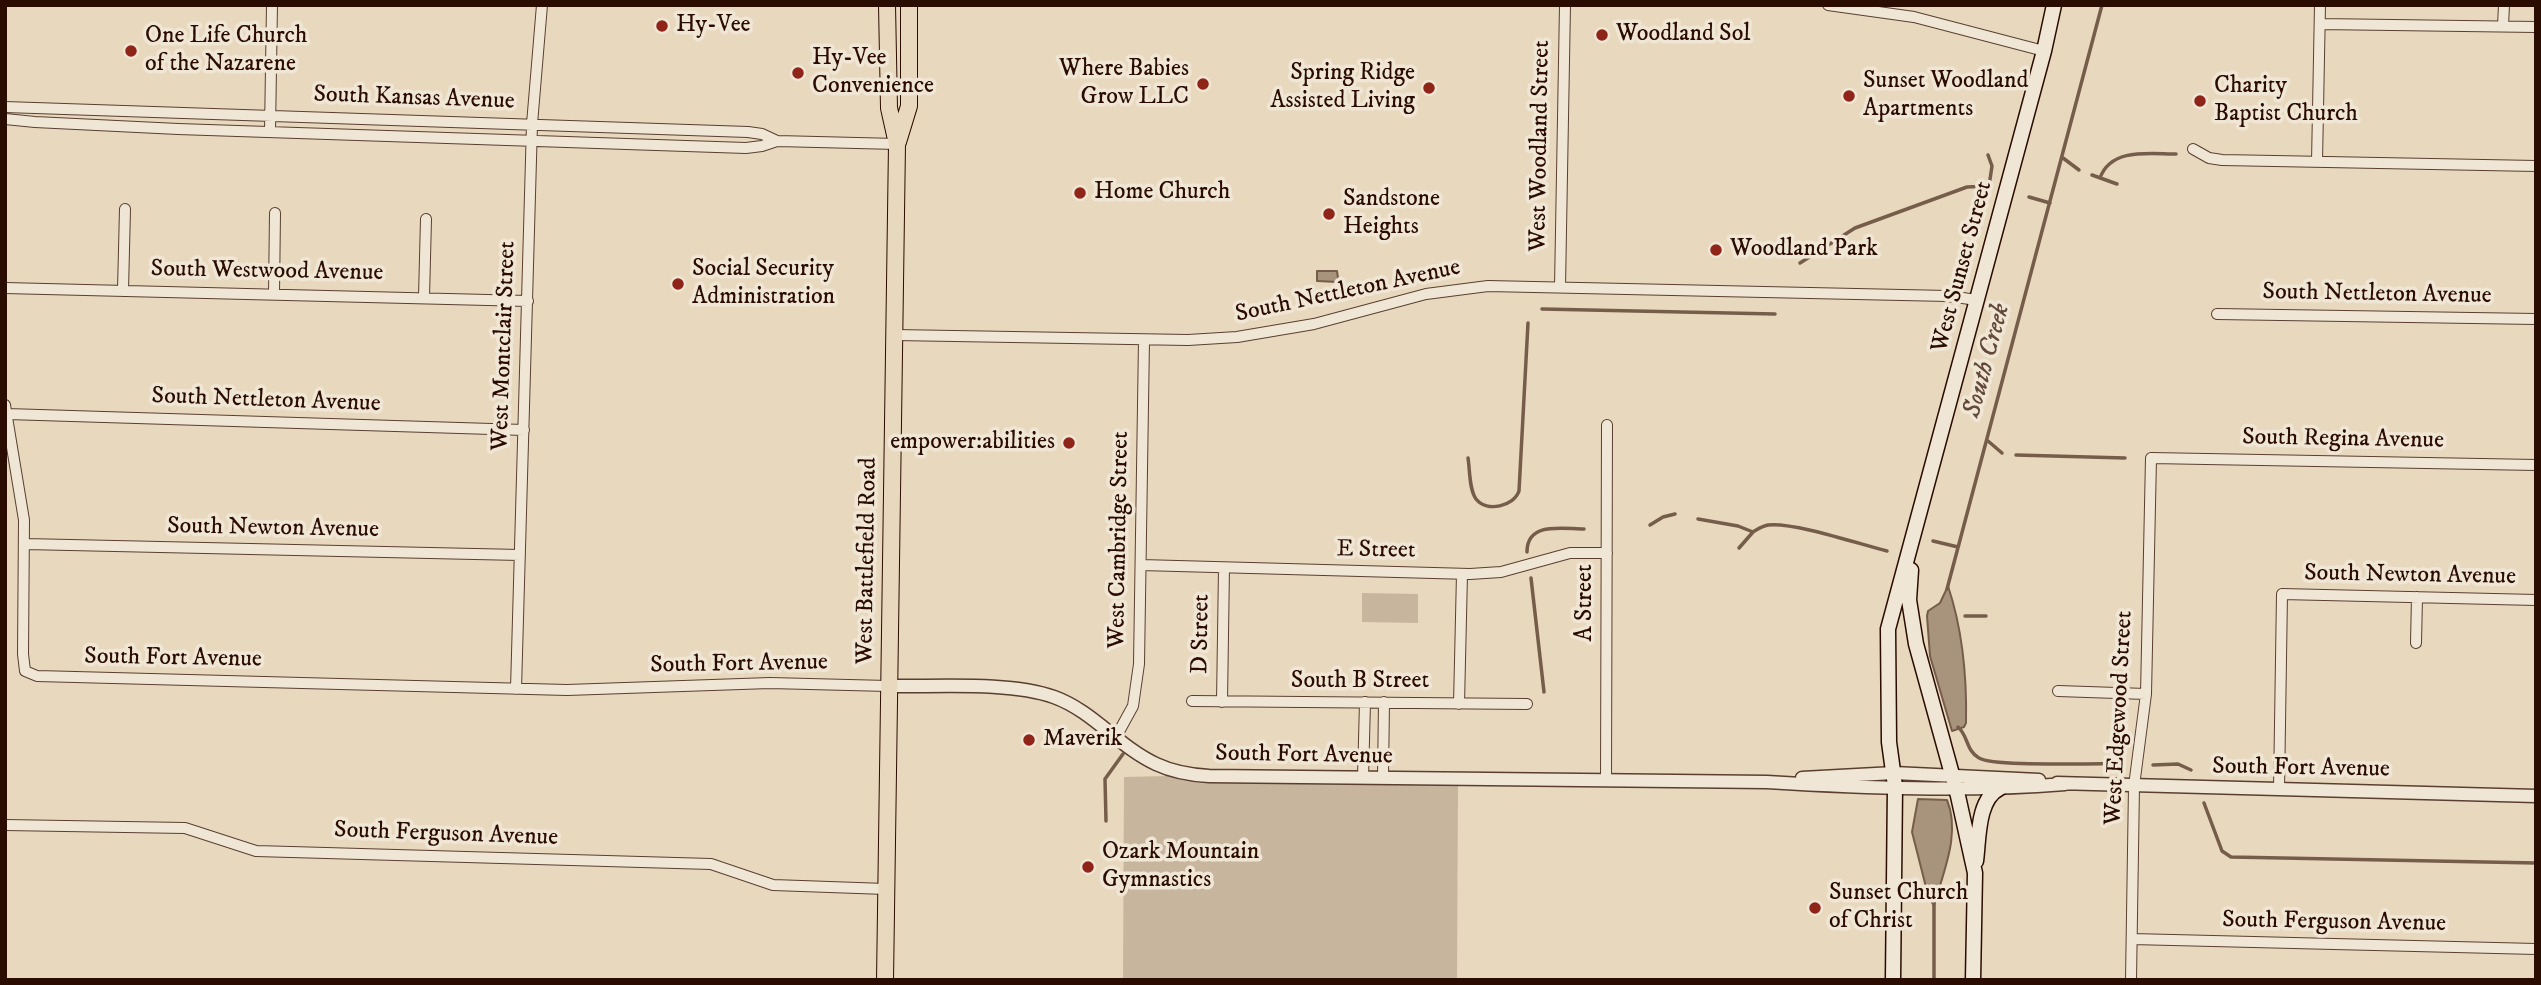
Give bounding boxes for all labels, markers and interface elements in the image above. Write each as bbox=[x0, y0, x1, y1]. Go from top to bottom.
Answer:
place label: Hy-Vee bbox=[676, 12, 751, 40]
marker: Hy-Vee bbox=[654, 18, 670, 34]
place label: Woodland Sol bbox=[1616, 21, 1750, 49]
place label: One Life Church of the Nazarene bbox=[145, 23, 307, 79]
marker: Woodland Sol bbox=[1594, 27, 1610, 43]
street label: West Woodland Street bbox=[1525, 40, 1557, 252]
marker: One Life Church of the Nazarene bbox=[123, 43, 139, 59]
place label: Hy-Vee Convenience bbox=[812, 45, 934, 101]
place label: Where Babies Grow LLC bbox=[1059, 56, 1189, 112]
place label: Spring Ridge Assisted Living bbox=[1270, 60, 1415, 116]
marker: Hy-Vee Convenience bbox=[790, 65, 806, 81]
place label: Sunset Woodland Apartments bbox=[1863, 68, 2028, 124]
place label: Charity Baptist Church bbox=[2214, 73, 2358, 129]
marker: Where Babies Grow LLC bbox=[1195, 76, 1211, 92]
marker: Spring Ridge Assisted Living bbox=[1421, 80, 1437, 96]
street label: South Kansas Avenue bbox=[313, 81, 515, 117]
marker: Sunset Woodland Apartments bbox=[1841, 88, 1857, 104]
marker: Charity Baptist Church bbox=[2192, 93, 2208, 109]
street label: West Sunset Street bbox=[1926, 178, 2000, 356]
place label: Home Church bbox=[1094, 179, 1230, 207]
marker: Home Church bbox=[1072, 185, 1088, 201]
place label: Sandstone Heights bbox=[1343, 186, 1440, 242]
marker: Sandstone Heights bbox=[1321, 206, 1337, 222]
place label: Woodland Park bbox=[1730, 236, 1878, 264]
street label: West Montclair Street bbox=[487, 241, 523, 451]
marker: Woodland Park bbox=[1708, 242, 1724, 258]
street label: South Nettleton Avenue bbox=[1233, 254, 1463, 330]
street label: South Westwood Avenue bbox=[150, 256, 384, 288]
place label: Social Security Administration bbox=[692, 256, 835, 312]
marker: Social Security Administration bbox=[670, 276, 686, 292]
street label: South Nettleton Avenue bbox=[2262, 279, 2492, 311]
water label: South Creek bbox=[1958, 301, 2018, 421]
street label: South Nettleton Avenue bbox=[151, 383, 381, 419]
street label: South Regina Avenue bbox=[2242, 424, 2444, 456]
place label: empower:abilities bbox=[890, 429, 1055, 457]
street label: West Cambridge Street bbox=[1104, 431, 1136, 649]
marker: empower:abilities bbox=[1061, 435, 1077, 451]
street label: West Battlefield Road bbox=[852, 457, 884, 665]
street label: South Newton Avenue bbox=[167, 513, 379, 545]
street label: E Street bbox=[1336, 536, 1416, 566]
street label: South Newton Avenue bbox=[2304, 560, 2516, 592]
street label: A Street bbox=[1572, 564, 1600, 642]
street label: D Street bbox=[1187, 594, 1217, 674]
street label: West Edgewood Street bbox=[2100, 610, 2140, 826]
street label: South Fort Avenue bbox=[84, 643, 262, 675]
street label: South Fort Avenue bbox=[650, 649, 828, 681]
street label: South B Street bbox=[1291, 668, 1429, 696]
place label: Maverik bbox=[1043, 726, 1122, 754]
marker: Maverik bbox=[1021, 732, 1037, 748]
street label: South Fort Avenue bbox=[1215, 740, 1393, 772]
street label: South Fort Avenue bbox=[2212, 753, 2390, 785]
street label: South Ferguson Avenue bbox=[334, 817, 558, 853]
place label: Ozark Mountain Gymnastics bbox=[1102, 839, 1259, 895]
marker: Ozark Mountain Gymnastics bbox=[1080, 859, 1096, 875]
place label: Sunset Church of Christ bbox=[1829, 880, 1968, 936]
marker: Sunset Church of Christ bbox=[1807, 900, 1823, 916]
street label: South Ferguson Avenue bbox=[2222, 907, 2446, 939]

